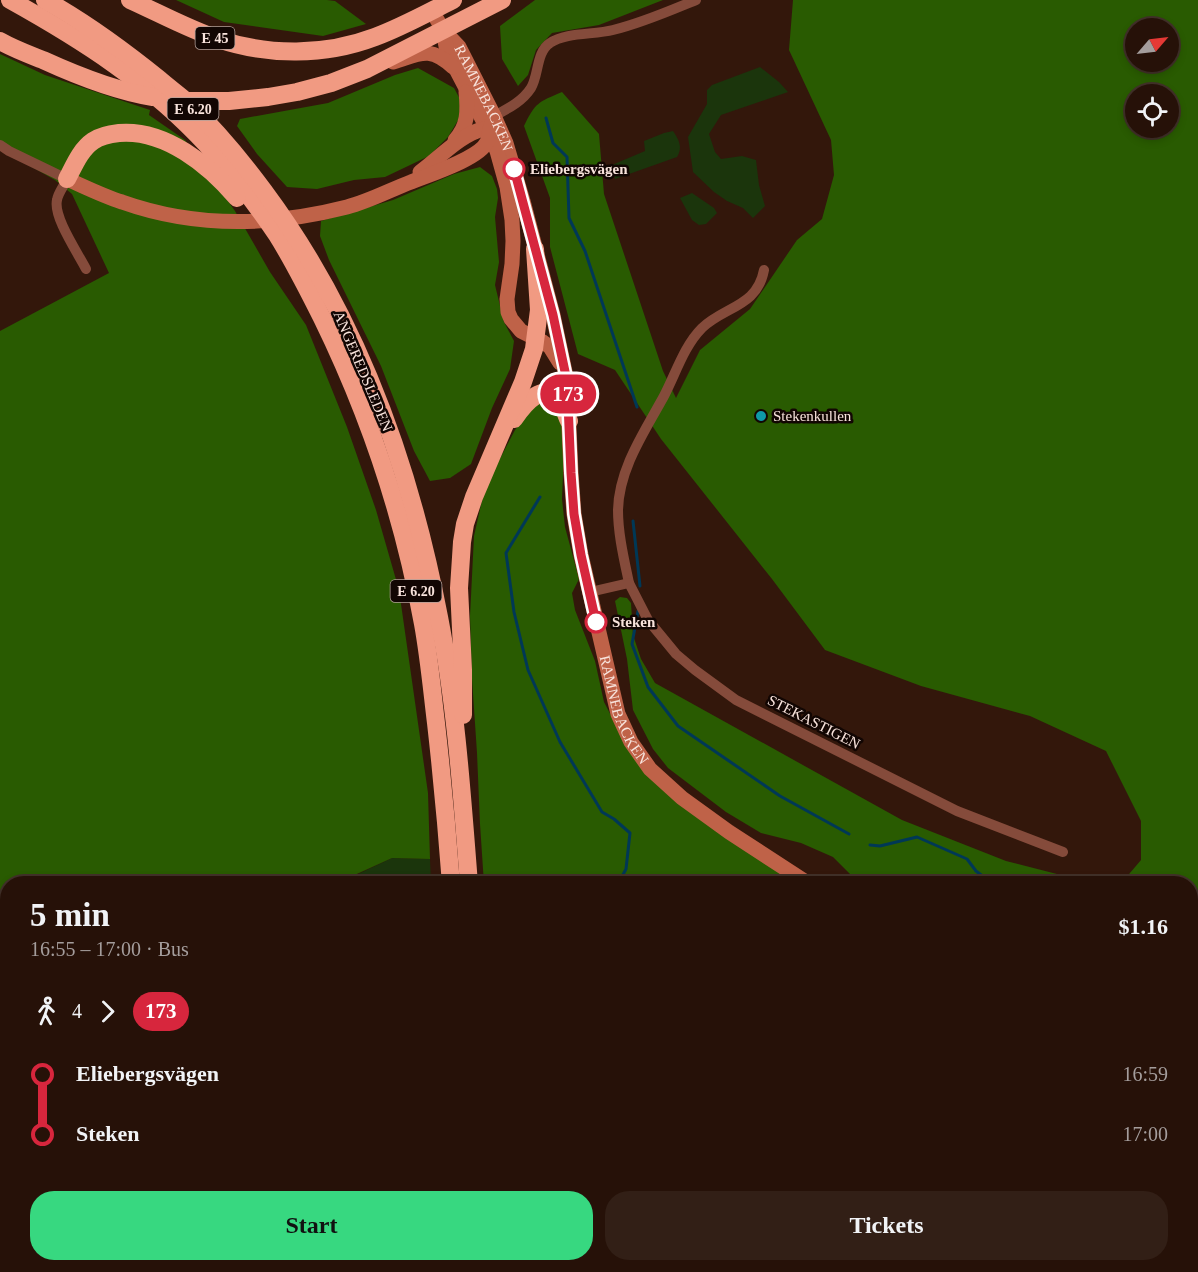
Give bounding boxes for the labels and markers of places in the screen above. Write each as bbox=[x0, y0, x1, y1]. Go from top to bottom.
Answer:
marker: Eliebergsvägen bbox=[503, 158, 525, 180]
place label: Eliebergsvägen bbox=[530, 161, 628, 177]
place label: Stekenkullen bbox=[773, 408, 852, 424]
marker: Stekenkullen bbox=[754, 409, 768, 423]
marker: Steken bbox=[585, 611, 607, 633]
place label: Steken bbox=[612, 614, 656, 630]

